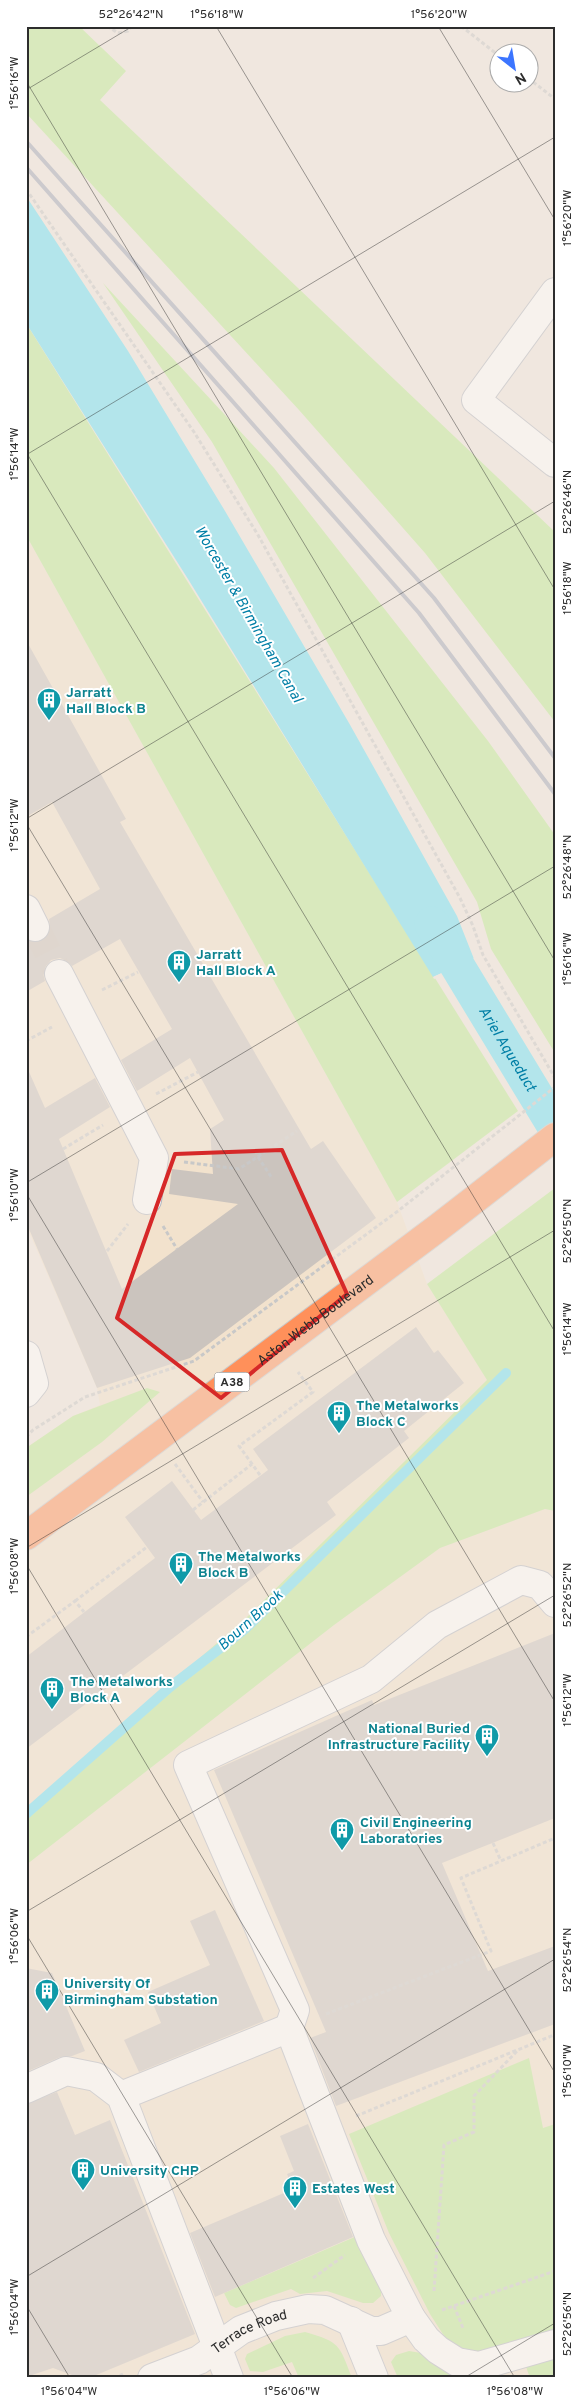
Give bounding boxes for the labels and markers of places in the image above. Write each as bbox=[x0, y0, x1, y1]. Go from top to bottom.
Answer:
place label: Jarratt Hall Block B bbox=[66, 685, 146, 718]
building icon: Jarratt Hall Block B bbox=[36, 687, 62, 721]
place label: Jarratt Hall Block A bbox=[196, 947, 276, 980]
building icon: Jarratt Hall Block A bbox=[166, 949, 192, 983]
place label: The Metalworks Block C bbox=[356, 1398, 459, 1431]
building icon: The Metalworks Block C bbox=[326, 1400, 352, 1434]
place label: The Metalworks Block B bbox=[198, 1549, 301, 1582]
building icon: The Metalworks Block B bbox=[168, 1551, 194, 1585]
place label: The Metalworks Block A bbox=[70, 1674, 173, 1707]
building icon: The Metalworks Block A bbox=[39, 1676, 65, 1710]
place label: National Buried Infrastructure Facility bbox=[328, 1721, 470, 1754]
building icon: National Buried Infrastructure Facility bbox=[474, 1723, 500, 1757]
place label: Civil Engineering Laboratories bbox=[360, 1815, 472, 1848]
building icon: Civil Engineering Laboratories bbox=[329, 1817, 355, 1851]
place label: University Of Birmingham Substation bbox=[64, 1976, 218, 2009]
building icon: University Of Birmingham Substation bbox=[34, 1978, 60, 2012]
building icon: University CHP bbox=[70, 2157, 96, 2191]
place label: University CHP bbox=[100, 2163, 199, 2180]
building icon: Estates West bbox=[282, 2175, 308, 2209]
place label: Estates West bbox=[312, 2181, 395, 2198]

